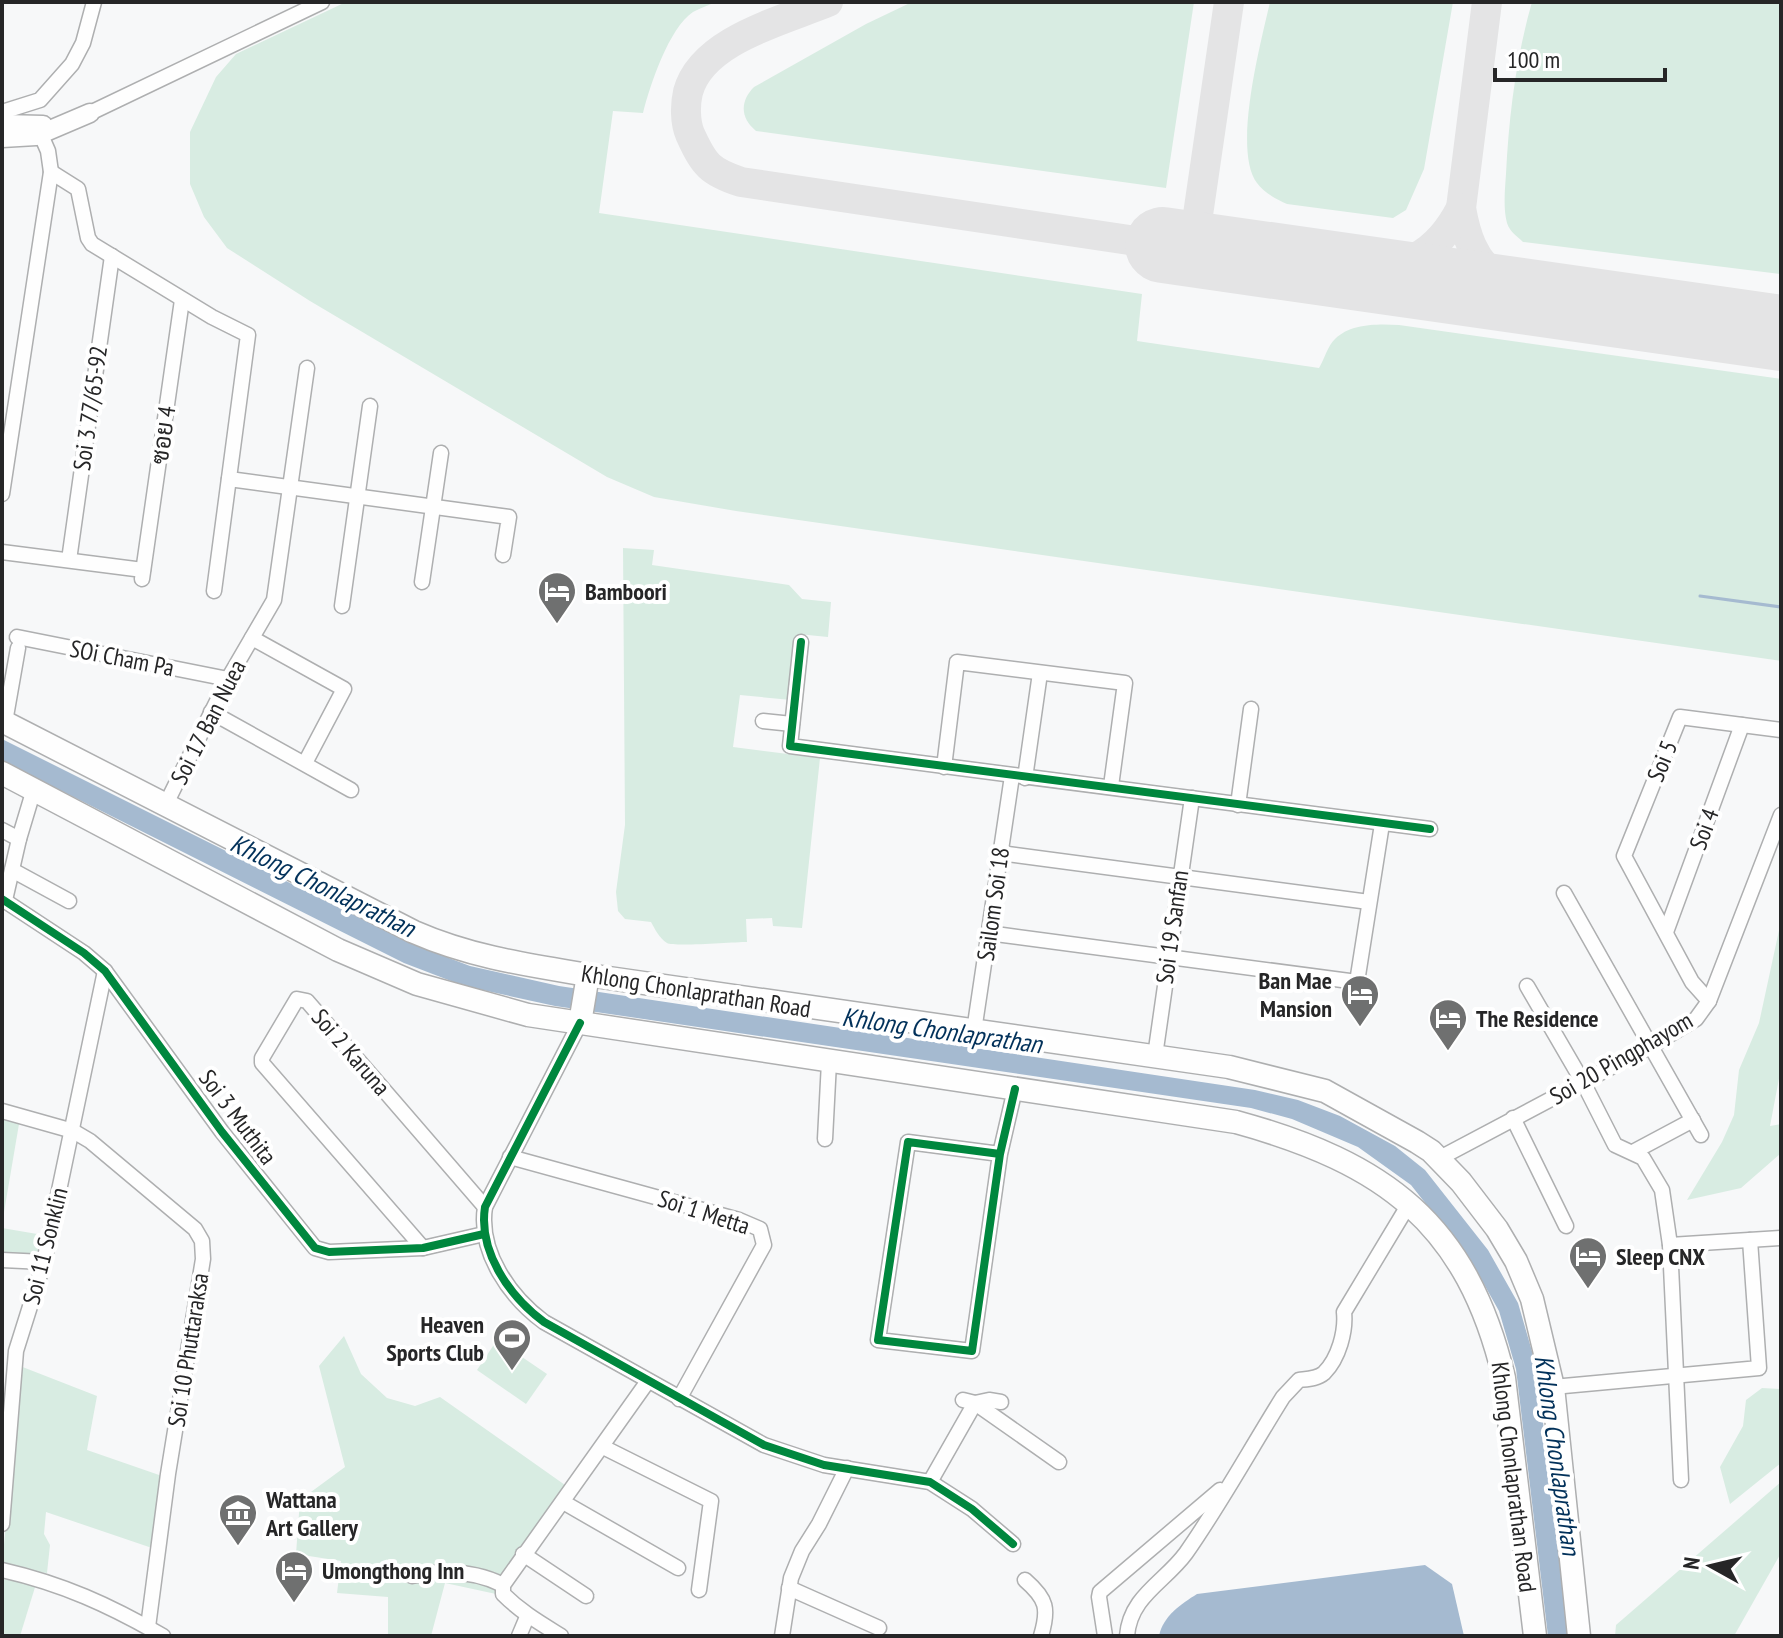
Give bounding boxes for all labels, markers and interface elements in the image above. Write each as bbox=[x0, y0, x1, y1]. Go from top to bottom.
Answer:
scale bar bbox=[1495, 32, 1665, 82]
text: 100 m bbox=[1507, 44, 1560, 75]
street label: Soi 3 77/65-92 bbox=[66, 344, 114, 472]
street label: ซอย 4 bbox=[144, 404, 182, 466]
hotel icon: Bamboori bbox=[536, 570, 578, 625]
place label: Bamboori bbox=[585, 576, 667, 607]
street label: SOi Cham Pa bbox=[67, 633, 177, 683]
street label: Soi 17 Ban Nuea bbox=[163, 654, 253, 790]
street label: Soi 5 bbox=[1640, 736, 1684, 786]
street label: Soi 4 bbox=[1682, 804, 1726, 854]
water label: Khlong Chonlaprathan bbox=[225, 826, 422, 945]
street label: Sailom Soi 18 bbox=[970, 845, 1016, 963]
street label: Soi 19 Sanfan bbox=[1149, 868, 1195, 986]
street label: Khlong Chonlaprathan Road bbox=[579, 958, 813, 1024]
place label: Ban Mae Mansion bbox=[1259, 965, 1332, 1024]
hotel icon: Ban Mae Mansion bbox=[1339, 973, 1381, 1028]
hotel icon: The Residence bbox=[1427, 997, 1469, 1052]
water label: Khlong Chonlaprathan bbox=[840, 1000, 1046, 1061]
street label: Soi 2 Karuna bbox=[305, 1002, 397, 1102]
place label: The Residence bbox=[1476, 1003, 1599, 1034]
street label: Soi 20 Pingphayom bbox=[1544, 1005, 1698, 1111]
street label: Soi 3 Muthita bbox=[192, 1063, 284, 1171]
street label: Soi 1 Metta bbox=[654, 1183, 754, 1241]
street label: Soi 11 Sonklin bbox=[16, 1184, 74, 1308]
hotel icon: Sleep CNX bbox=[1567, 1235, 1609, 1290]
place label: Sleep CNX bbox=[1616, 1241, 1705, 1272]
street label: Soi 10 Phuttaraksa bbox=[161, 1271, 215, 1429]
place label: Heaven Sports Club bbox=[386, 1309, 484, 1368]
sports icon: Heaven Sports Club bbox=[491, 1317, 533, 1372]
water label: Khlong Chonlaprathan bbox=[1528, 1353, 1589, 1559]
street label: Khlong Chonlaprathan Road bbox=[1484, 1360, 1544, 1594]
place label: Wattana Art Gallery bbox=[265, 1484, 358, 1543]
museum icon: Wattana Art Gallery bbox=[217, 1492, 259, 1547]
north arrow bbox=[1671, 1526, 1751, 1606]
hotel icon: Umongthong Inn bbox=[273, 1549, 315, 1604]
place label: Umongthong Inn bbox=[322, 1555, 464, 1586]
text: N bbox=[1677, 1555, 1706, 1571]

